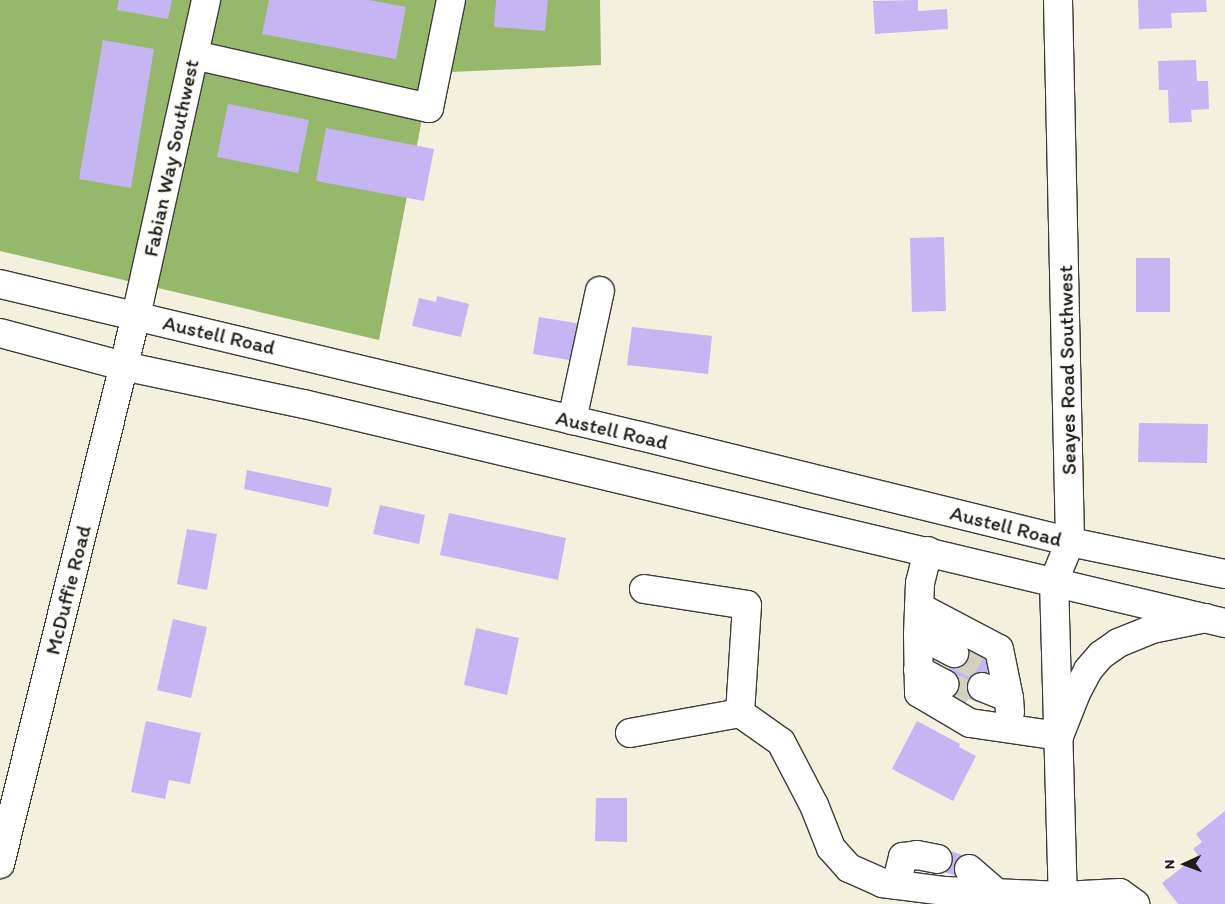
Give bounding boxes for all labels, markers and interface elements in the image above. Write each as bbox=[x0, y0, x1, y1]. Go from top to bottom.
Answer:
street label: Fabian Way Southwest bbox=[138, 57, 204, 259]
street label: Seayes Road Southwest bbox=[1053, 265, 1081, 475]
street label: Austell Road bbox=[161, 310, 277, 360]
street label: Austell Road bbox=[554, 405, 670, 455]
street label: Austell Road bbox=[948, 500, 1064, 552]
street label: McDuffie Road bbox=[40, 523, 96, 657]
north arrow bbox=[1160, 839, 1210, 889]
text: N bbox=[1161, 860, 1178, 870]

